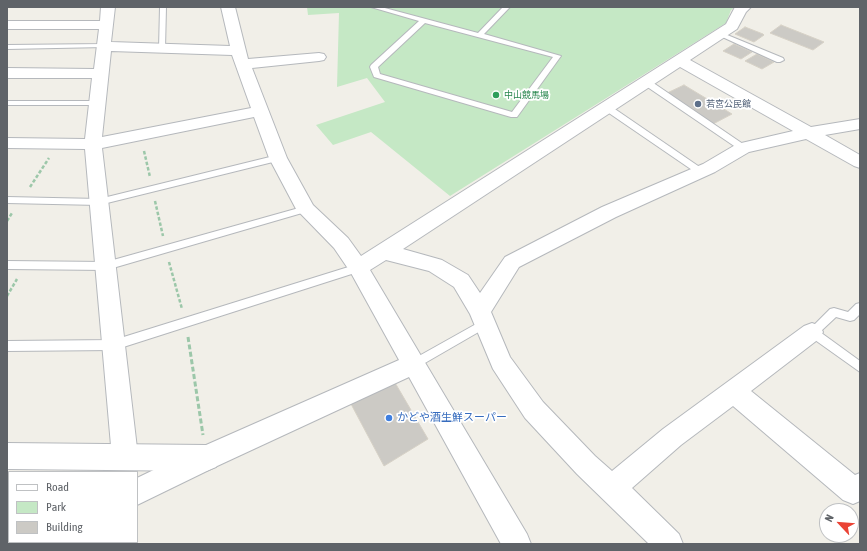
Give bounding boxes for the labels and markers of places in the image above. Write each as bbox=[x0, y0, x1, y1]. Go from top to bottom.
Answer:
marker: 中山競馬場 bbox=[491, 90, 501, 100]
place label: 中山競馬場 bbox=[504, 90, 549, 100]
marker: 若宮公民館 bbox=[693, 99, 703, 109]
place label: 若宮公民館 bbox=[706, 99, 751, 109]
place label: かどや酒生鮮スーパー bbox=[397, 411, 507, 425]
marker: かどや酒生鮮スーパー bbox=[384, 413, 394, 423]

